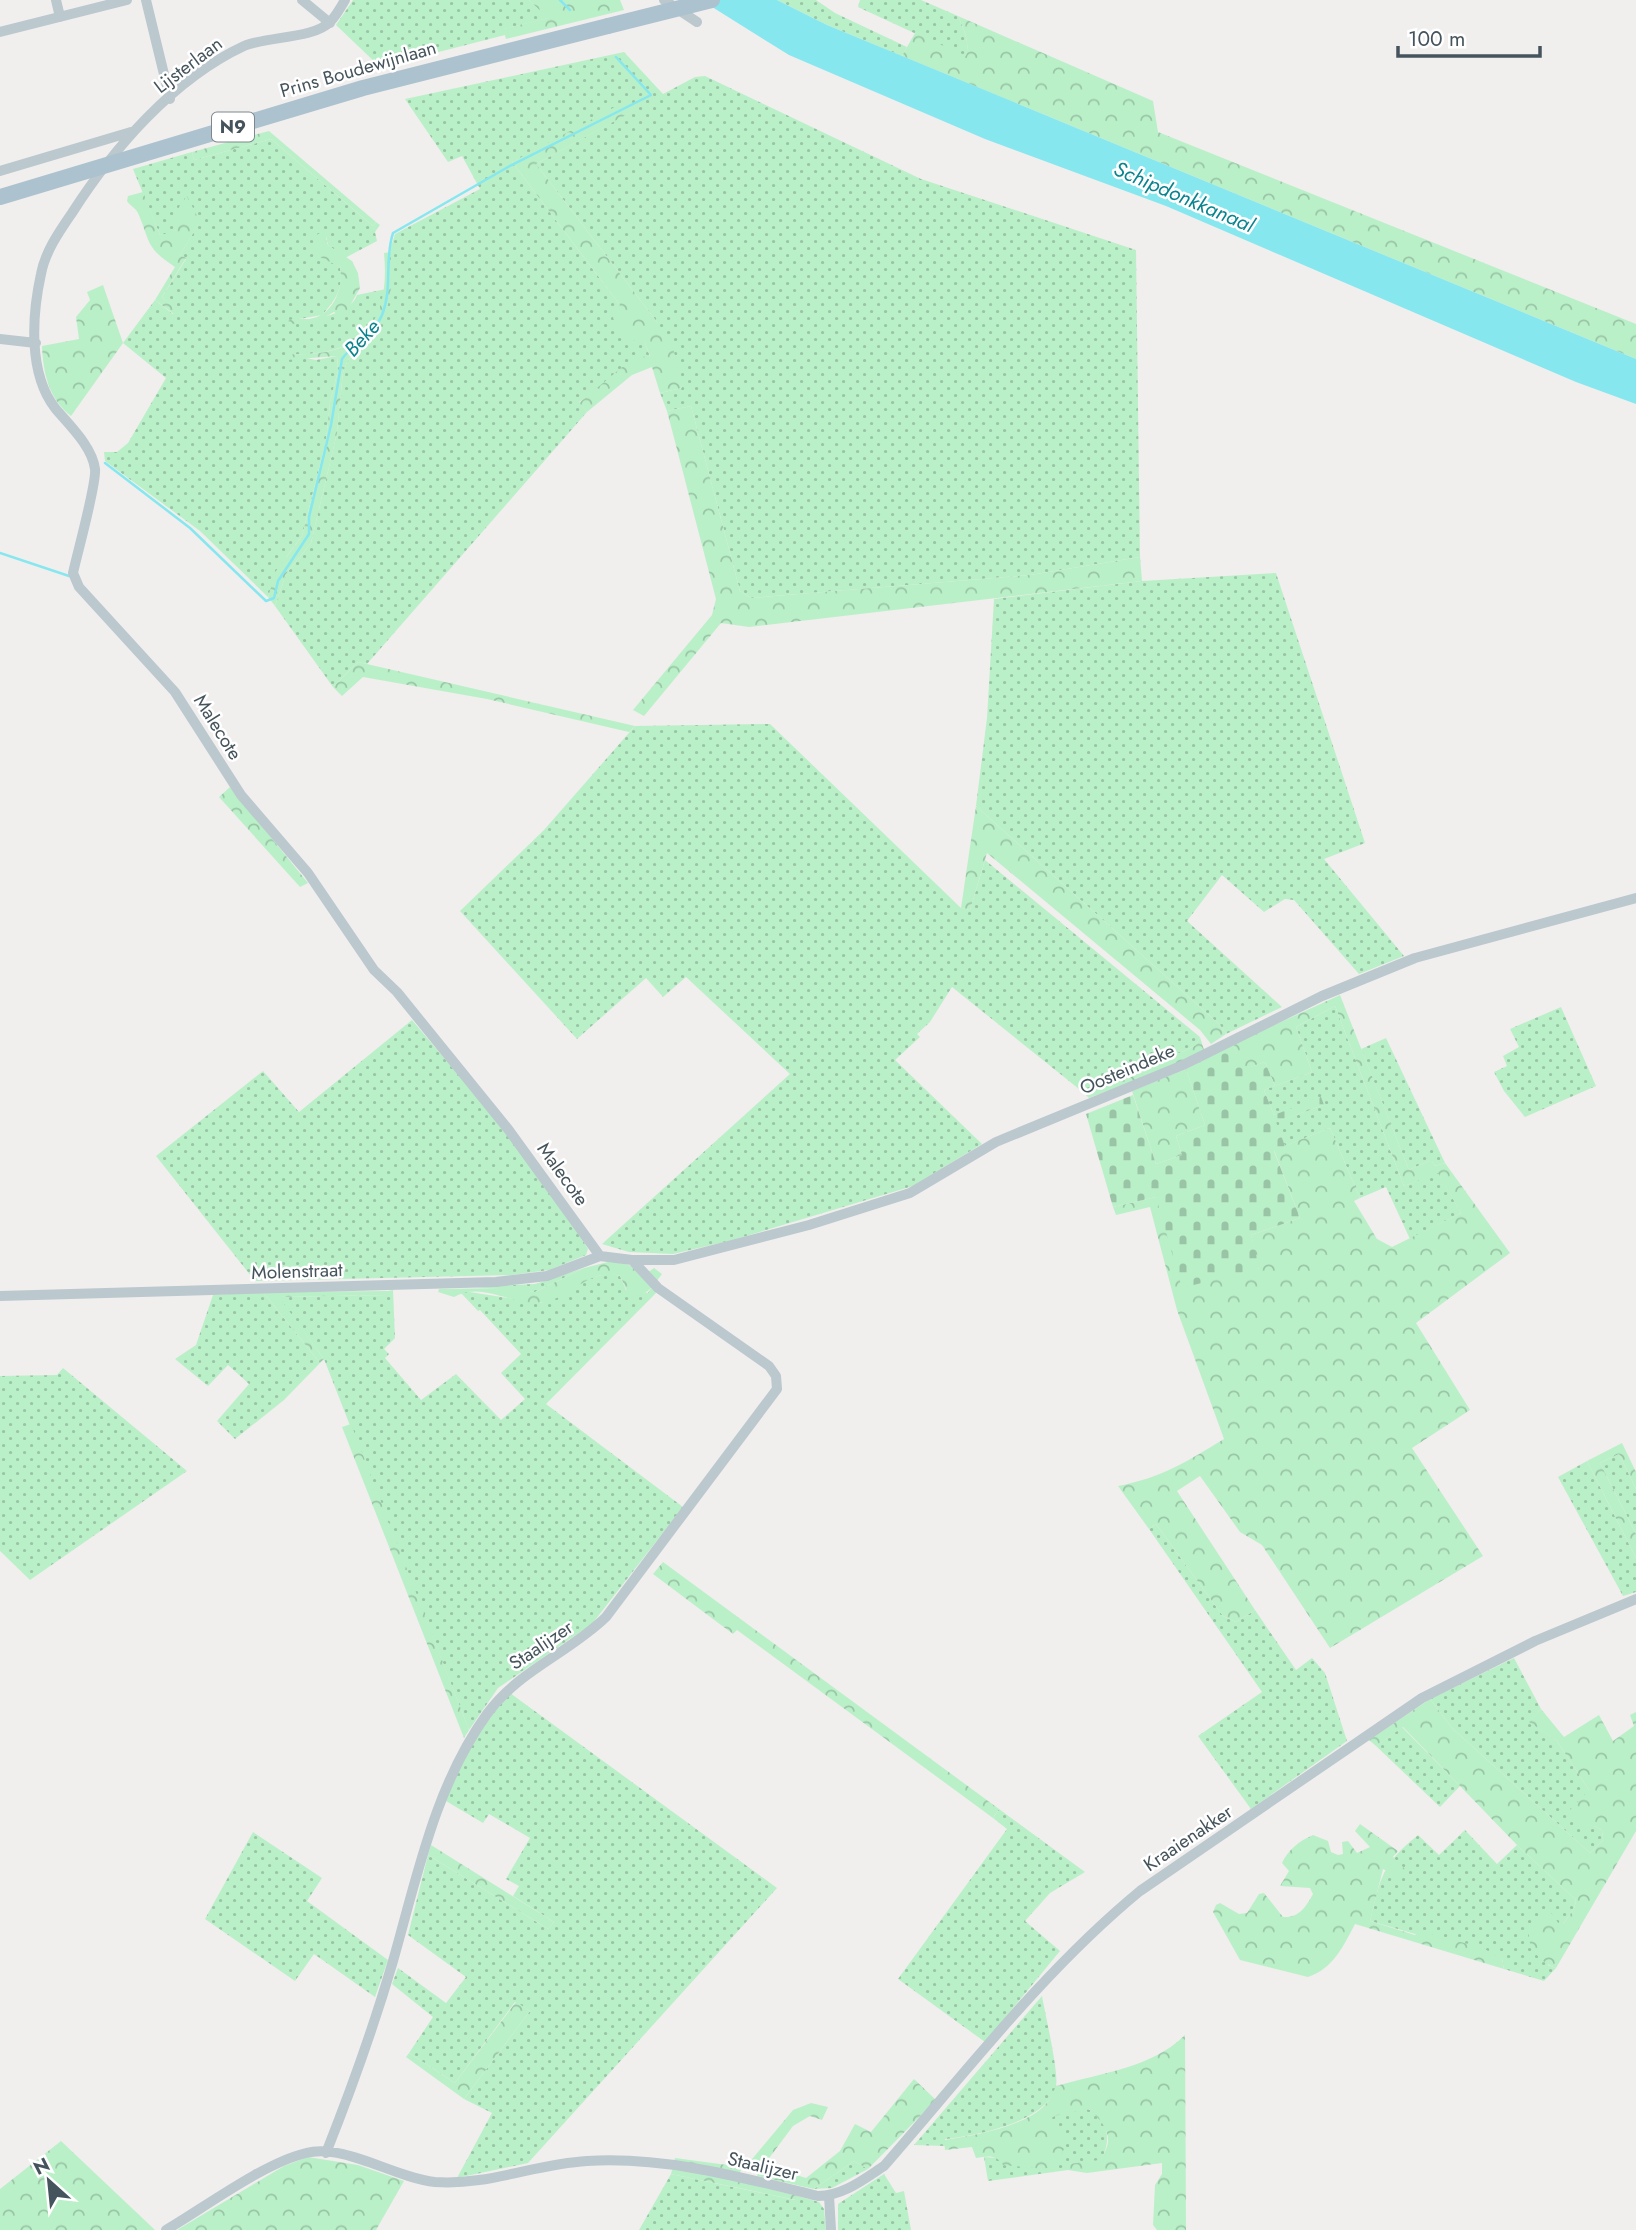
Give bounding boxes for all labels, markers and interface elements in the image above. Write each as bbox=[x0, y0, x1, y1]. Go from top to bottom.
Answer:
scale bar bbox=[1398, 14, 1540, 58]
text: 100 m bbox=[1408, 24, 1465, 54]
street label: Lijsterlaan bbox=[148, 30, 228, 100]
street label: Prins Boudewijnlaan bbox=[277, 34, 439, 104]
road number: N9 bbox=[212, 112, 254, 142]
water label: Schipdonkkanaal bbox=[1109, 154, 1260, 241]
water label: Beke bbox=[337, 312, 387, 363]
street label: Malecote bbox=[187, 689, 249, 765]
street label: Oosteindeke bbox=[1075, 1037, 1179, 1101]
street label: Malecote bbox=[531, 1137, 595, 1211]
street label: Molenstraat bbox=[251, 1256, 344, 1286]
street label: Staalijzer bbox=[504, 1613, 579, 1676]
street label: Kraaienakker bbox=[1138, 1798, 1238, 1878]
street label: Staalijzer bbox=[725, 2145, 802, 2187]
north arrow bbox=[14, 2146, 84, 2216]
text: N bbox=[29, 2151, 54, 2182]

